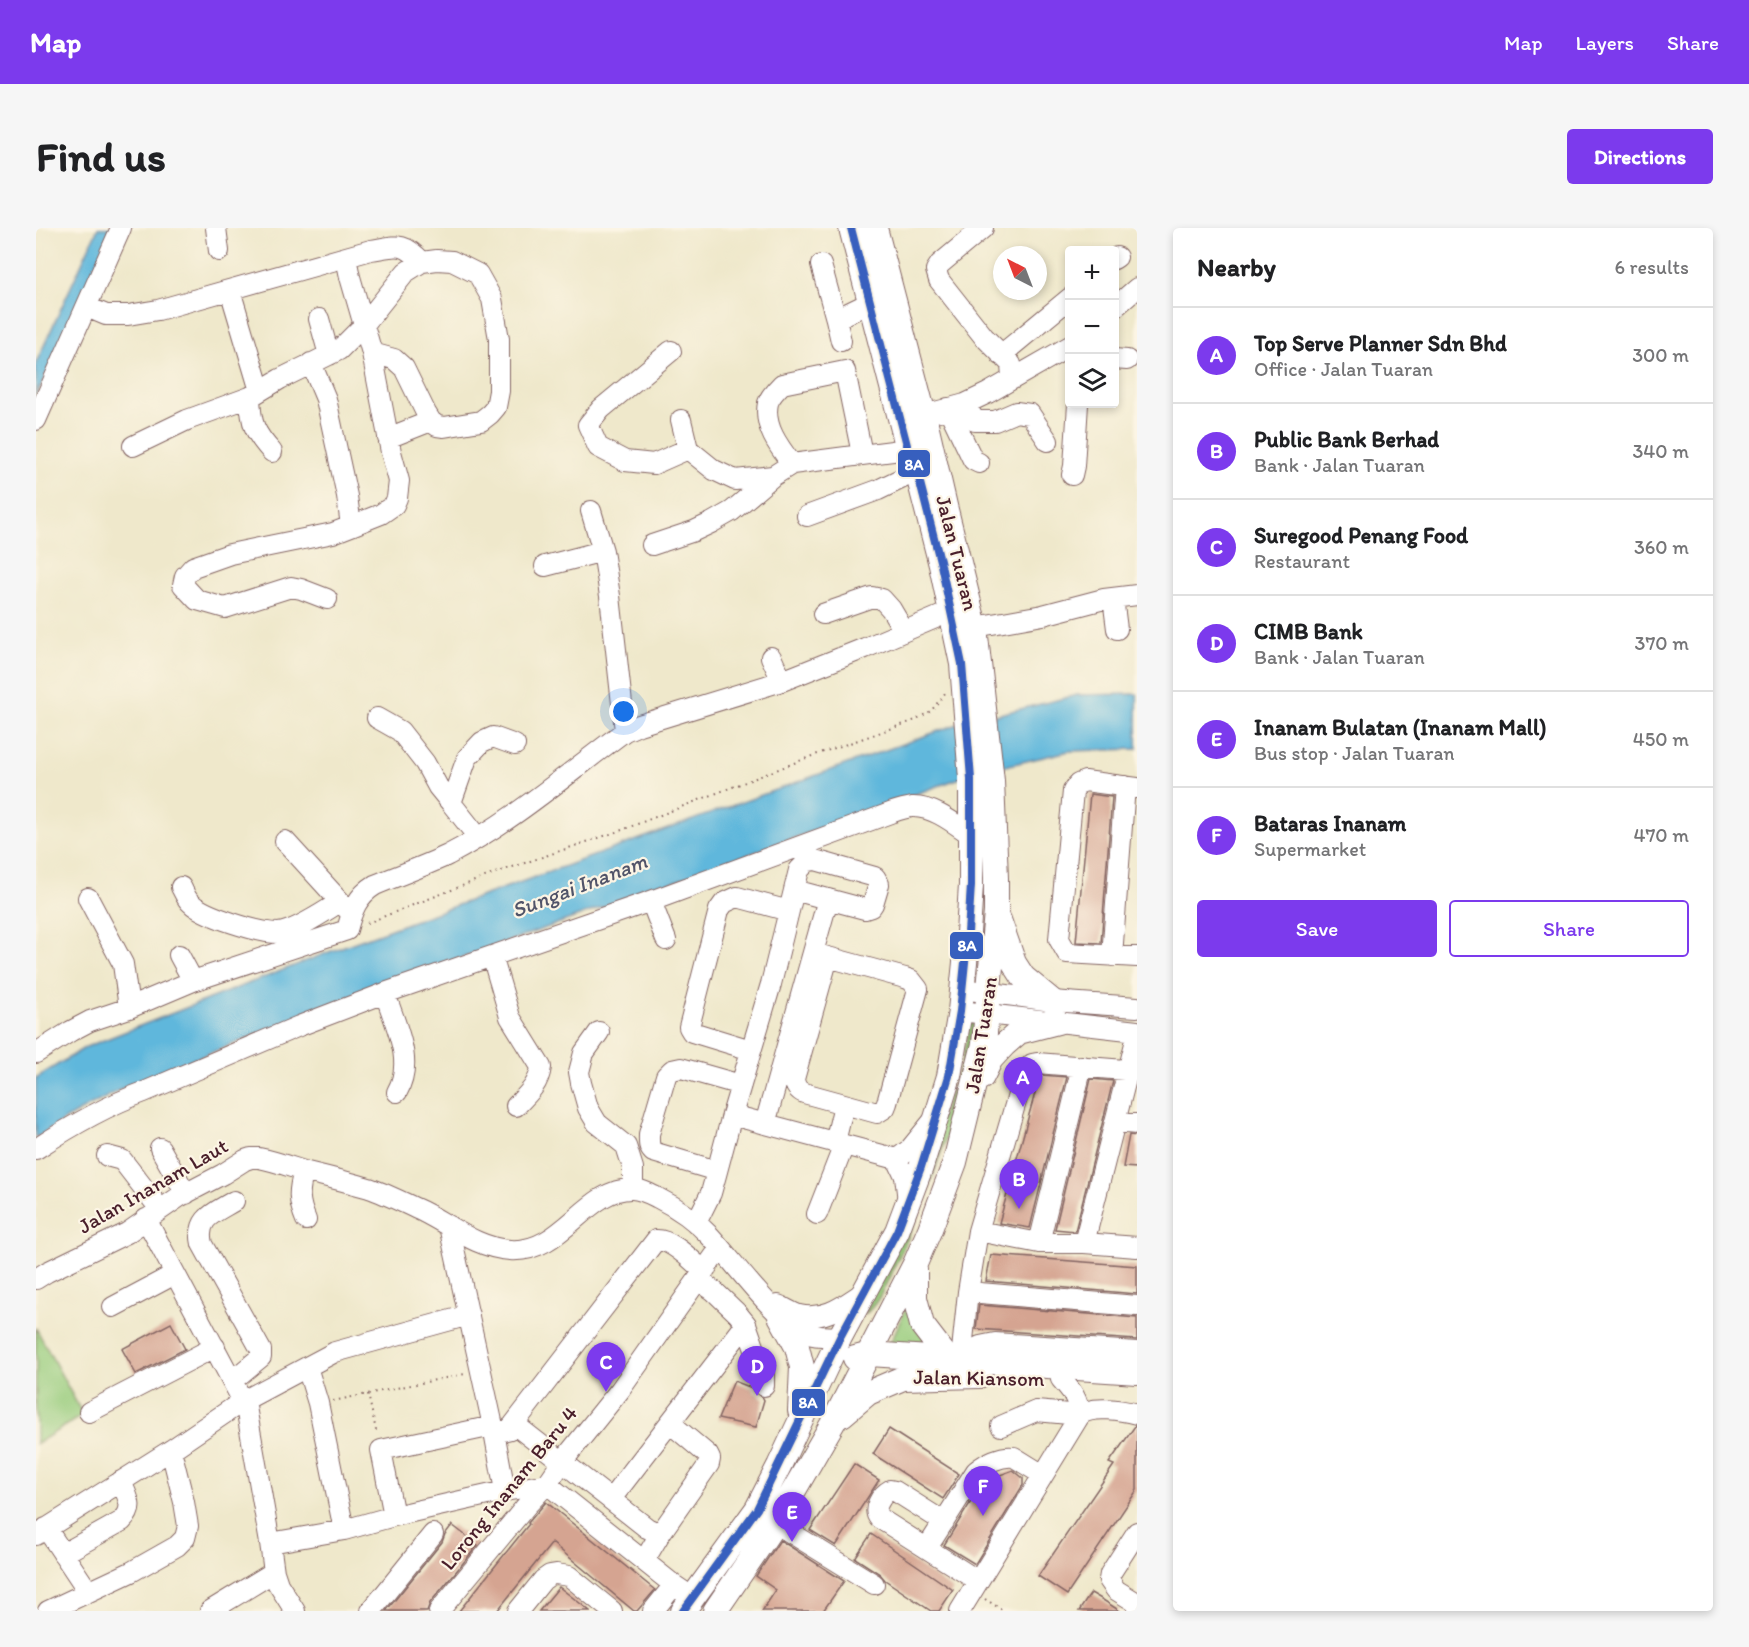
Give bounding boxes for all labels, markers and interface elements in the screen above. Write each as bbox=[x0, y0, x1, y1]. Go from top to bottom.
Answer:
text: Map bbox=[30, 25, 81, 59]
text: Map bbox=[1504, 30, 1543, 55]
text: Layers bbox=[1576, 30, 1634, 55]
text: Share bbox=[1667, 30, 1719, 55]
button: Directions bbox=[1567, 129, 1713, 184]
text: Find us bbox=[36, 131, 166, 182]
north arrow bbox=[993, 246, 1047, 300]
map controls bbox=[1065, 246, 1119, 408]
button: + bbox=[1065, 246, 1119, 300]
text: Nearby bbox=[1197, 251, 1276, 283]
text: 6 results bbox=[1615, 255, 1689, 279]
button: − bbox=[1065, 300, 1119, 354]
text: Top Serve Planner Sdn Bhd bbox=[1254, 330, 1507, 357]
text: A bbox=[1210, 343, 1223, 367]
text: 300 m bbox=[1632, 343, 1689, 367]
button: layers bbox=[1065, 354, 1119, 408]
text: Office · Jalan Tuaran bbox=[1254, 357, 1433, 381]
text: Public Bank Berhad bbox=[1254, 426, 1439, 453]
text: B bbox=[1210, 439, 1223, 463]
text: 340 m bbox=[1632, 439, 1689, 463]
line badge: 8A bbox=[897, 449, 931, 478]
text: Bank · Jalan Tuaran bbox=[1254, 453, 1425, 477]
text: 8A bbox=[904, 455, 924, 474]
street label: Jalan Tuaran bbox=[931, 493, 984, 613]
text: Suregood Penang Food bbox=[1254, 522, 1468, 549]
text: C bbox=[1210, 535, 1223, 559]
text: 360 m bbox=[1634, 535, 1689, 559]
text: Restaurant bbox=[1254, 549, 1350, 573]
text: CIMB Bank bbox=[1254, 618, 1363, 645]
text: D bbox=[1210, 631, 1223, 655]
text: 370 m bbox=[1635, 631, 1689, 655]
text: Bank · Jalan Tuaran bbox=[1254, 645, 1425, 669]
your location bbox=[609, 697, 638, 726]
text: Inanam Bulatan (Inanam Mall) bbox=[1254, 714, 1546, 741]
text: E bbox=[1211, 727, 1222, 751]
text: 450 m bbox=[1633, 727, 1689, 751]
text: Bus stop · Jalan Tuaran bbox=[1254, 741, 1455, 765]
text: Bataras Inanam bbox=[1254, 810, 1406, 837]
text: F bbox=[1211, 823, 1222, 847]
text: 470 m bbox=[1633, 823, 1689, 847]
text: Supermarket bbox=[1254, 837, 1366, 861]
water label: Sungai Inanam bbox=[508, 847, 651, 924]
button: Save bbox=[1197, 900, 1437, 957]
button: Share bbox=[1449, 900, 1689, 957]
line badge: 8A bbox=[949, 931, 984, 960]
text: 8A bbox=[957, 936, 977, 955]
street label: Jalan Tuaran bbox=[959, 975, 1002, 1095]
pin: A bbox=[1004, 1058, 1042, 1107]
street label: Jalan Inanam Laut bbox=[74, 1133, 232, 1239]
pin: B bbox=[1000, 1160, 1038, 1209]
pin: C bbox=[586, 1342, 626, 1392]
pin: D bbox=[738, 1346, 776, 1396]
street label: Jalan Kiansom bbox=[913, 1364, 1045, 1391]
line badge: 8A bbox=[791, 1388, 826, 1417]
text: 8A bbox=[798, 1393, 818, 1412]
street label: Lorong Inanam Baru 4 bbox=[435, 1400, 583, 1575]
pin: F bbox=[964, 1466, 1002, 1516]
pin: E bbox=[772, 1492, 812, 1542]

